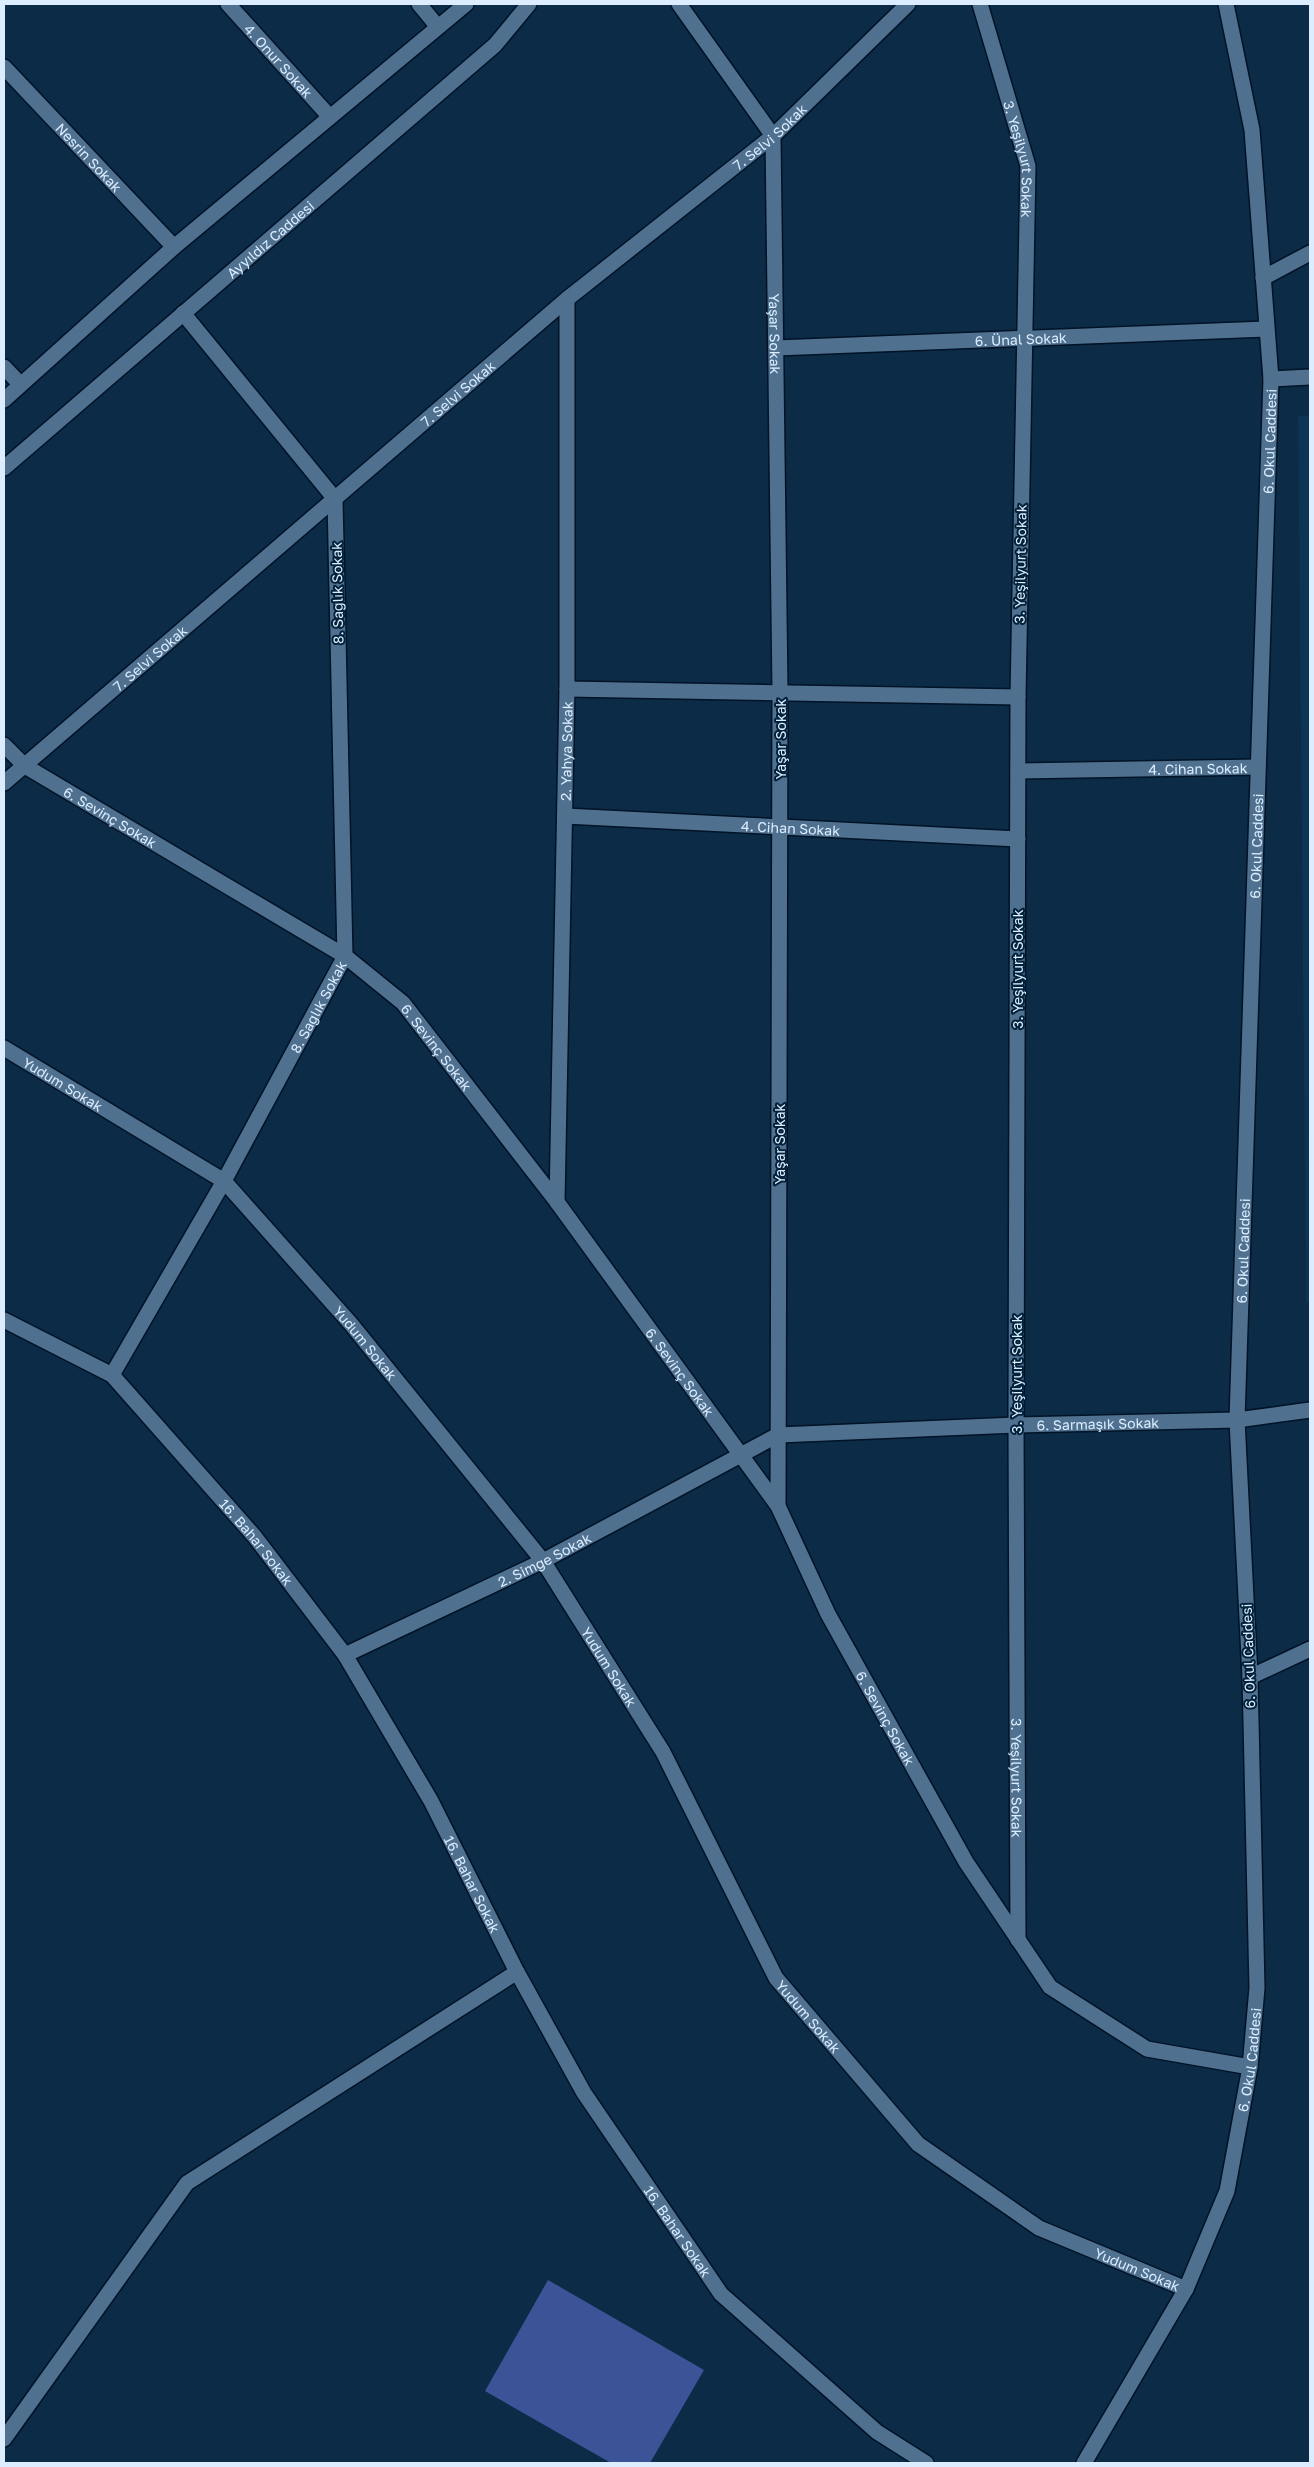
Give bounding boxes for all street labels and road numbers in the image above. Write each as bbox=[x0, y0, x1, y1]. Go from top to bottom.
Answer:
street label: 4. Onur Sokak bbox=[241, 20, 317, 101]
street label: 3. Yeşilyurt Sokak bbox=[1001, 99, 1037, 218]
street label: 7. Selvi Sokak bbox=[729, 100, 810, 173]
street label: Nesrin Sokak bbox=[53, 119, 126, 195]
street label: Ayyıldız Caddesi bbox=[223, 197, 317, 281]
street label: Yaşar Sokak bbox=[766, 293, 785, 375]
street label: 6. Ünal Sokak bbox=[975, 328, 1067, 349]
street label: 7. Selvi Sokak bbox=[417, 357, 498, 430]
street label: 6. Okul Caddesi bbox=[1259, 389, 1279, 494]
street label: 3. Yeşilyurt Sokak bbox=[1010, 504, 1030, 624]
street label: 8. Sağlık Sokak bbox=[328, 542, 346, 644]
street label: 7. Selvi Sokak bbox=[109, 621, 190, 694]
street label: Yaşar Sokak bbox=[772, 698, 789, 780]
street label: 2. Yahya Sokak bbox=[556, 701, 575, 801]
street label: 4. Cihan Sokak bbox=[1148, 759, 1248, 777]
street label: 6. Sevinç Sokak bbox=[61, 782, 160, 851]
street label: 6. Okul Caddesi bbox=[1246, 793, 1266, 899]
street label: 4. Cihan Sokak bbox=[741, 816, 841, 838]
street label: 3. Yeşilyurt Sokak bbox=[1009, 909, 1026, 1029]
street label: 8. Sağlık Sokak bbox=[286, 957, 350, 1056]
street label: 6. Sevinç Sokak bbox=[398, 1000, 476, 1094]
street label: Yudum Sokak bbox=[20, 1053, 106, 1114]
street label: Yaşar Sokak bbox=[771, 1103, 788, 1185]
street label: 6. Okul Caddesi bbox=[1232, 1198, 1253, 1304]
street label: Yudum Sokak bbox=[330, 1302, 401, 1383]
street label: 3. Yeşilyurt Sokak bbox=[1008, 1314, 1025, 1434]
street label: 6. Sevinç Sokak bbox=[643, 1324, 718, 1419]
street label: 6. Sarmaşık Sokak bbox=[1037, 1413, 1159, 1433]
street label: 16. Bahar Sokak bbox=[216, 1495, 297, 1588]
street label: 2. Simge Sokak bbox=[495, 1528, 594, 1590]
street label: 6. Okul Caddesi bbox=[1238, 1603, 1258, 1709]
street label: Yudum Sokak bbox=[578, 1624, 641, 1710]
street label: 6. Sevinç Sokak bbox=[853, 1668, 919, 1768]
street label: 3. Yeşilyurt Sokak bbox=[1009, 1718, 1026, 1838]
street label: 16. Bahar Sokak bbox=[441, 1832, 504, 1936]
street label: Yudum Sokak bbox=[773, 1976, 845, 2056]
street label: 6. Okul Caddesi bbox=[1233, 2007, 1264, 2113]
street label: 16. Bahar Sokak bbox=[641, 2182, 715, 2280]
street label: Yudum Sokak bbox=[1092, 2244, 1183, 2294]

